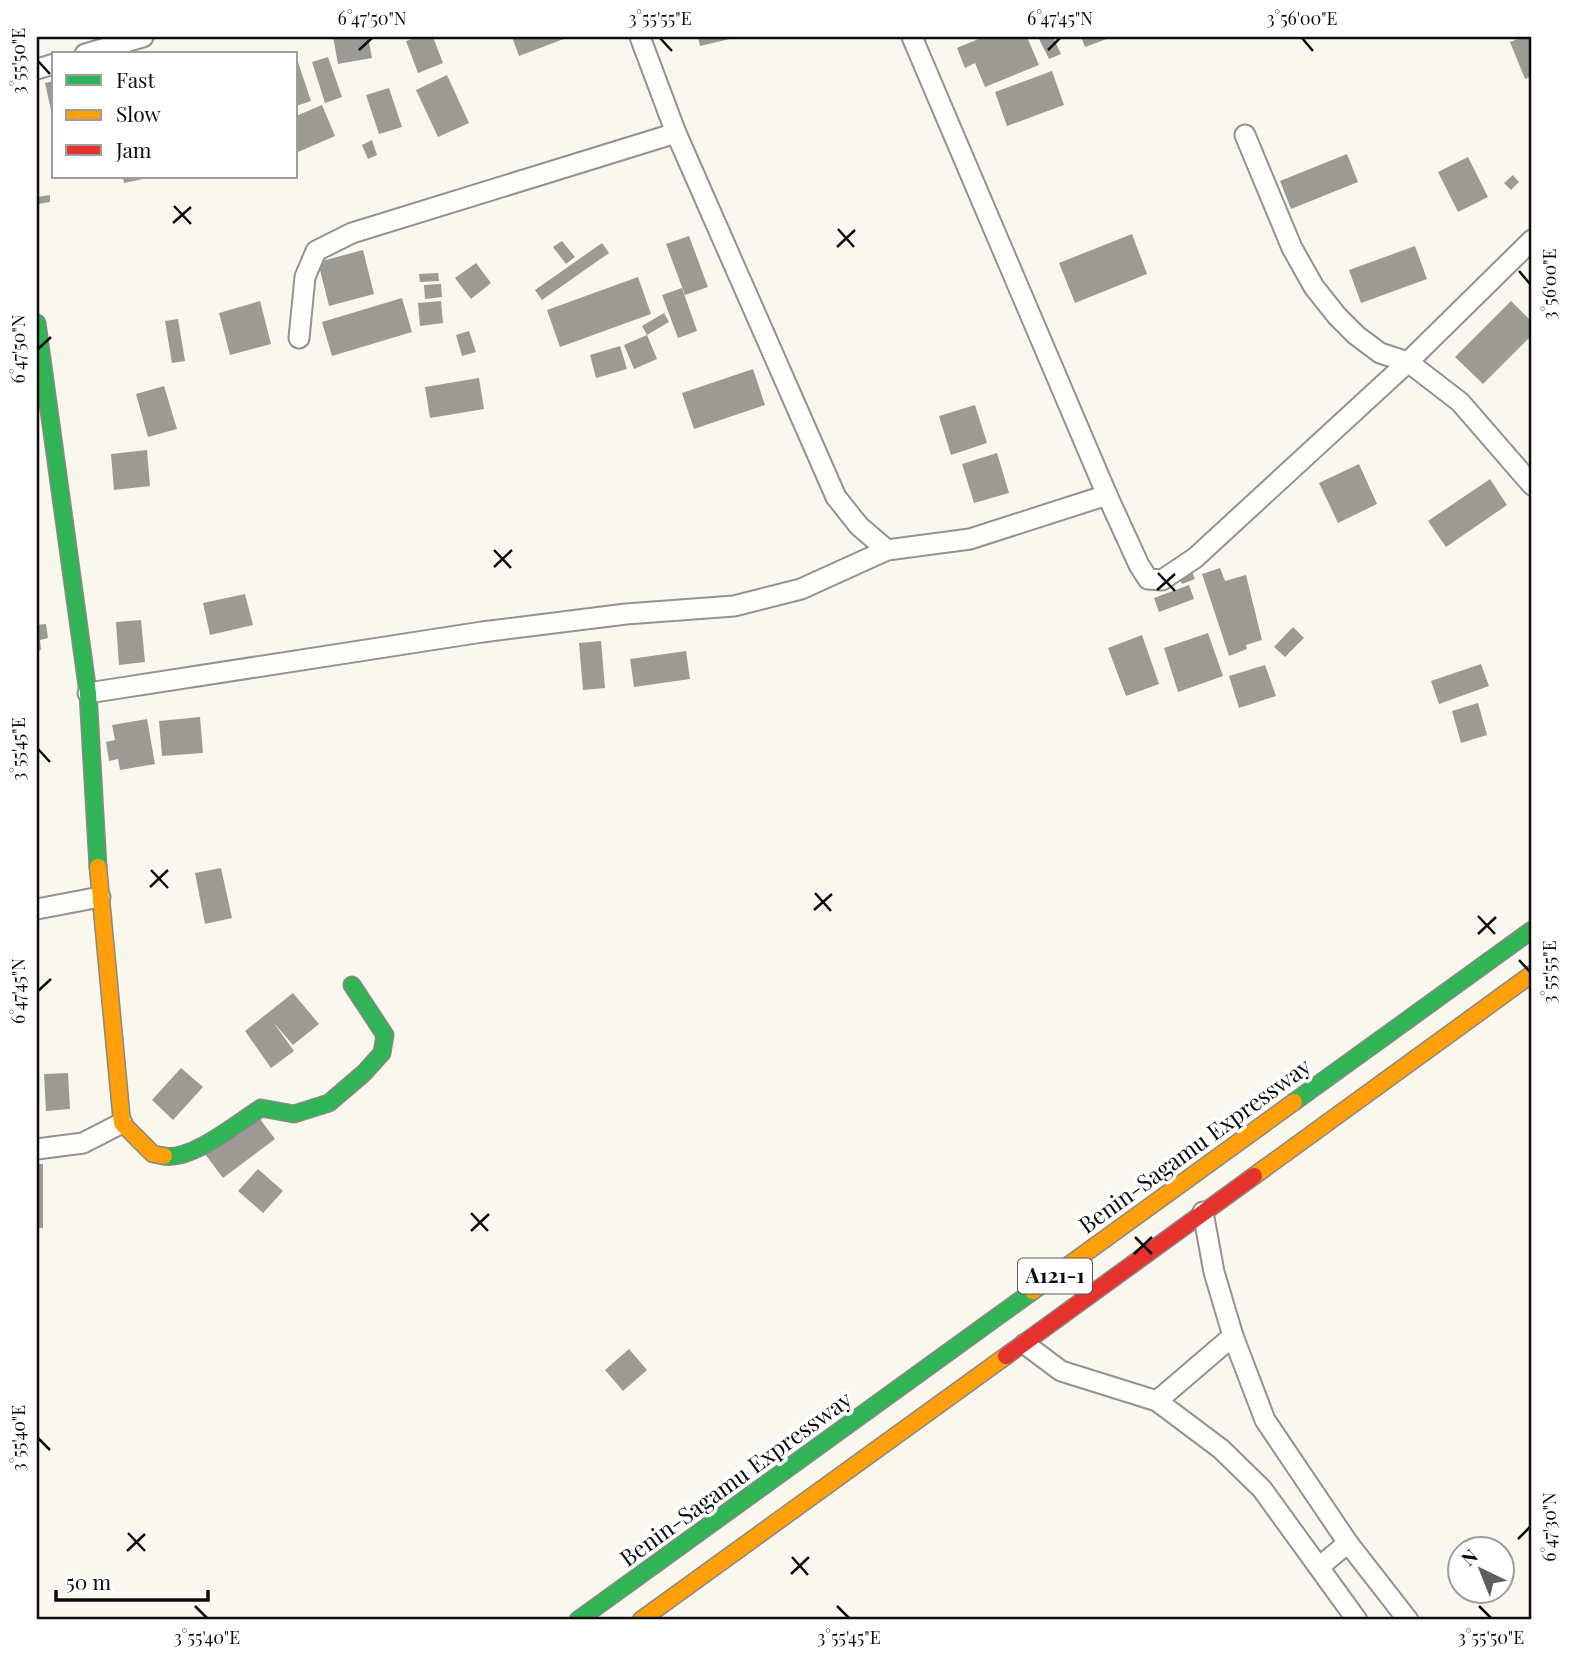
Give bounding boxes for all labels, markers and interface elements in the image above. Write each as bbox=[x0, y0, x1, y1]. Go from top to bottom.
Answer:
text: 6°47'50"N bbox=[338, 6, 407, 30]
text: 3°55'55"E bbox=[628, 6, 692, 30]
text: 6°47'45"N bbox=[1027, 6, 1093, 30]
text: 3°56'00"E bbox=[1267, 6, 1337, 30]
text: 3°55'50"E bbox=[6, 28, 30, 94]
legend bbox=[52, 52, 298, 178]
text: Fast bbox=[116, 65, 155, 93]
text: Slow bbox=[116, 99, 161, 127]
text: Jam bbox=[115, 135, 152, 163]
text: 3°56'00"E bbox=[1537, 249, 1561, 319]
text: 6°47'50"N bbox=[6, 314, 30, 383]
text: 3°55'45"E bbox=[6, 717, 30, 781]
text: 3°55'55"E bbox=[1537, 940, 1561, 1004]
text: 6°47'45"N bbox=[6, 958, 30, 1024]
street label: Benin-Sagamu Expressway bbox=[1072, 1050, 1317, 1240]
road number: A121-1 bbox=[1018, 1258, 1092, 1294]
street label: Benin-Sagamu Expressway bbox=[613, 1383, 858, 1573]
text: 3°55'40"E bbox=[6, 1405, 30, 1471]
text: 6°47'30"N bbox=[1537, 1492, 1561, 1562]
north arrow bbox=[1446, 1534, 1516, 1604]
text: N bbox=[1455, 1542, 1483, 1571]
scale bar bbox=[56, 1559, 208, 1603]
text: 50 m bbox=[66, 1567, 112, 1595]
text: 3°55'40"E bbox=[174, 1625, 240, 1649]
text: 3°55'45"E bbox=[817, 1625, 881, 1649]
text: 3°55'50"E bbox=[1458, 1625, 1524, 1649]

